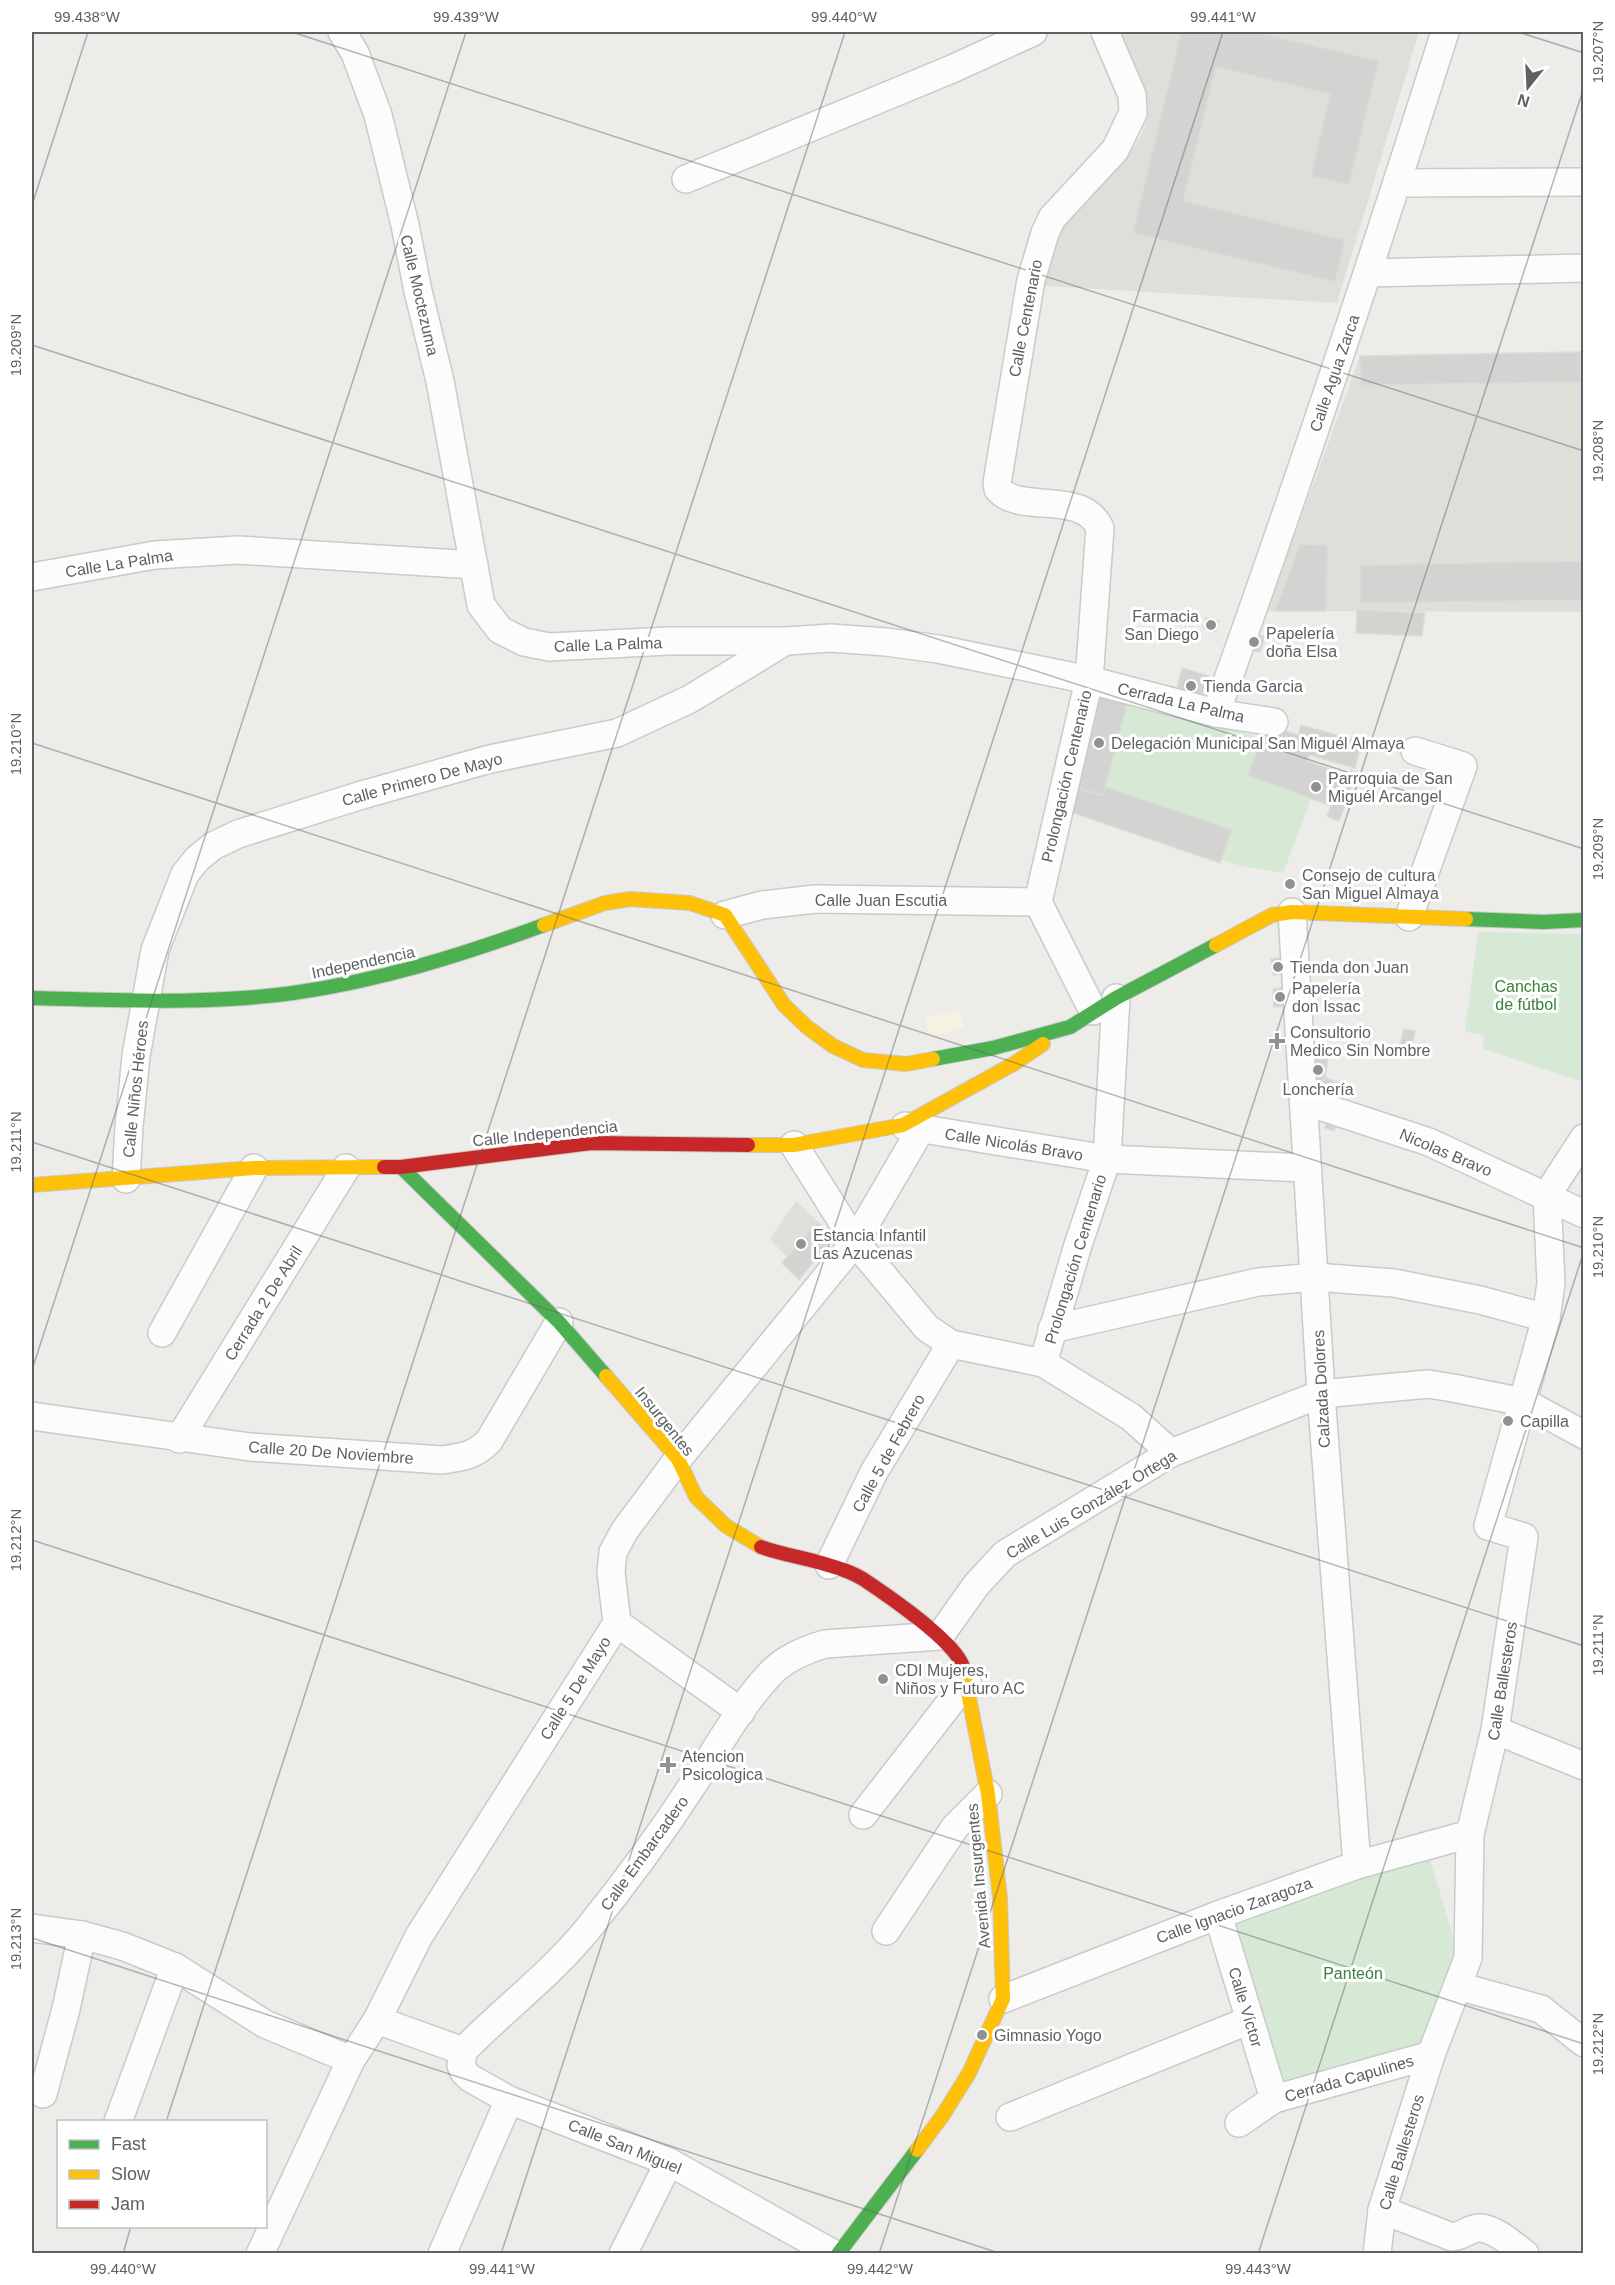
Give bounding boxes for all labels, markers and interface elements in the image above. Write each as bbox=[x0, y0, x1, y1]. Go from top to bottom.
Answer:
text: 99.438°W bbox=[54, 8, 121, 25]
text: 99.439°W bbox=[433, 8, 500, 25]
text: 99.440°W bbox=[811, 8, 878, 25]
text: 99.441°W bbox=[1190, 8, 1257, 25]
text: 19.207°N bbox=[1589, 21, 1606, 83]
north arrow bbox=[1498, 57, 1558, 117]
text: N bbox=[1515, 91, 1532, 111]
street label: Calle Moctezuma bbox=[397, 233, 442, 357]
street label: Calle Centenario bbox=[1006, 258, 1045, 378]
street label: Calle Agua Zarca bbox=[1306, 312, 1363, 434]
text: 19.209°N bbox=[7, 314, 24, 376]
text: 19.208°N bbox=[1589, 420, 1606, 482]
street label: Calle La Palma bbox=[64, 547, 174, 580]
place label: Farmacia San Diego bbox=[1124, 608, 1199, 643]
marker: Farmacia San Diego bbox=[1204, 618, 1218, 632]
place label: Papelería doña Elsa bbox=[1266, 625, 1337, 660]
street label: Calle La Palma bbox=[554, 634, 663, 655]
marker: Papelería doña Elsa bbox=[1247, 635, 1261, 649]
place label: Tienda Garcia bbox=[1203, 678, 1303, 695]
marker: Tienda Garcia bbox=[1184, 679, 1198, 693]
street label: Cerrada La Palma bbox=[1116, 680, 1246, 725]
street label: Prolongación Centenario bbox=[1038, 688, 1095, 864]
text: 19.210°N bbox=[7, 713, 24, 775]
place label: Delegación Municipal San Miguél Almaya bbox=[1111, 735, 1405, 752]
marker: Delegación Municipal San Miguél Almaya bbox=[1092, 736, 1106, 750]
street label: Calle Primero De Mayo bbox=[340, 750, 504, 809]
place label: Parroquia de San Miguél Arcangel bbox=[1328, 770, 1453, 805]
marker: Parroquia de San Miguél Arcangel bbox=[1309, 780, 1323, 794]
text: 19.209°N bbox=[1589, 818, 1606, 880]
place label: Consejo de cultura San Miguel Almaya bbox=[1302, 867, 1439, 902]
marker: Consejo de cultura San Miguel Almaya bbox=[1283, 877, 1297, 891]
street label: Calle Juan Escutia bbox=[815, 892, 947, 909]
street label: Independencia bbox=[310, 943, 416, 982]
place label: Tienda don Juan bbox=[1290, 959, 1409, 976]
marker: Tienda don Juan bbox=[1271, 960, 1285, 974]
park label: Canchas de fútbol bbox=[1494, 978, 1558, 1013]
place label: Papelería don Issac bbox=[1292, 980, 1361, 1015]
marker: Papelería don Issac bbox=[1273, 990, 1287, 1004]
street label: Calle Niños Héroes bbox=[120, 1020, 151, 1158]
place label: Consultorio Medico Sin Nombre bbox=[1290, 1024, 1431, 1059]
marker: Consultorio Medico Sin Nombre bbox=[1268, 1032, 1286, 1050]
marker: Lonchería bbox=[1311, 1063, 1325, 1077]
place label: Lonchería bbox=[1282, 1081, 1354, 1098]
text: 19.211°N bbox=[7, 1111, 24, 1173]
street label: Calle Independencia bbox=[472, 1117, 619, 1150]
street label: Calle Nicolás Bravo bbox=[944, 1125, 1084, 1164]
street label: Nicolas Bravo bbox=[1397, 1125, 1495, 1180]
street label: Prolongación Centenario bbox=[1042, 1172, 1109, 1346]
text: 19.210°N bbox=[1589, 1216, 1606, 1278]
place label: Estancia Infantil Las Azucenas bbox=[813, 1227, 926, 1262]
marker: Estancia Infantil Las Azucenas bbox=[794, 1237, 808, 1251]
street label: Cerrada 2 De Abril bbox=[221, 1243, 306, 1364]
street label: Calzada Dolores bbox=[1310, 1329, 1333, 1448]
street label: Insurgentes bbox=[632, 1383, 698, 1459]
street label: Calle 5 de Febrero bbox=[849, 1391, 928, 1515]
place label: Capilla bbox=[1520, 1413, 1569, 1430]
marker: Capilla bbox=[1501, 1414, 1515, 1428]
street label: Calle 20 De Noviembre bbox=[248, 1438, 414, 1467]
street label: Calle Luis González Ortega bbox=[1003, 1447, 1180, 1562]
text: 19.212°N bbox=[7, 1509, 24, 1571]
text: 19.211°N bbox=[1589, 1614, 1606, 1676]
street label: Calle Ballesteros bbox=[1485, 1620, 1520, 1742]
street label: Calle 5 De Mayo bbox=[537, 1634, 614, 1743]
place label: CDI Mujeres, Niños y Futuro AC bbox=[895, 1662, 1025, 1697]
marker: CDI Mujeres, Niños y Futuro AC bbox=[876, 1672, 890, 1686]
place label: Atencion Psicologica bbox=[682, 1748, 763, 1783]
marker: Atencion Psicologica bbox=[659, 1756, 677, 1774]
street label: Calle Embarcadero bbox=[597, 1793, 692, 1914]
street label: Avenida Insurgentes bbox=[964, 1803, 993, 1949]
street label: Calle Ignacio Zaragoza bbox=[1154, 1874, 1314, 1947]
text: 19.213°N bbox=[7, 1908, 24, 1970]
street label: Calle Víctor bbox=[1225, 1965, 1266, 2050]
park label: Panteón bbox=[1323, 1965, 1383, 1982]
text: 19.212°N bbox=[1589, 2013, 1606, 2075]
place label: Gimnasio Yogo bbox=[994, 2027, 1102, 2044]
marker: Gimnasio Yogo bbox=[975, 2028, 989, 2042]
street label: Cerrada Capulines bbox=[1283, 2052, 1416, 2105]
street label: Calle Ballesteros bbox=[1376, 2092, 1427, 2212]
street label: Calle San Miguel bbox=[566, 2116, 684, 2177]
legend bbox=[57, 2120, 267, 2228]
text: Fast bbox=[111, 2134, 146, 2154]
text: Slow bbox=[111, 2164, 151, 2184]
text: Jam bbox=[111, 2194, 145, 2214]
text: 99.440°W bbox=[90, 2260, 157, 2277]
text: 99.441°W bbox=[469, 2260, 536, 2277]
text: 99.442°W bbox=[847, 2260, 914, 2277]
text: 99.443°W bbox=[1225, 2260, 1292, 2277]

